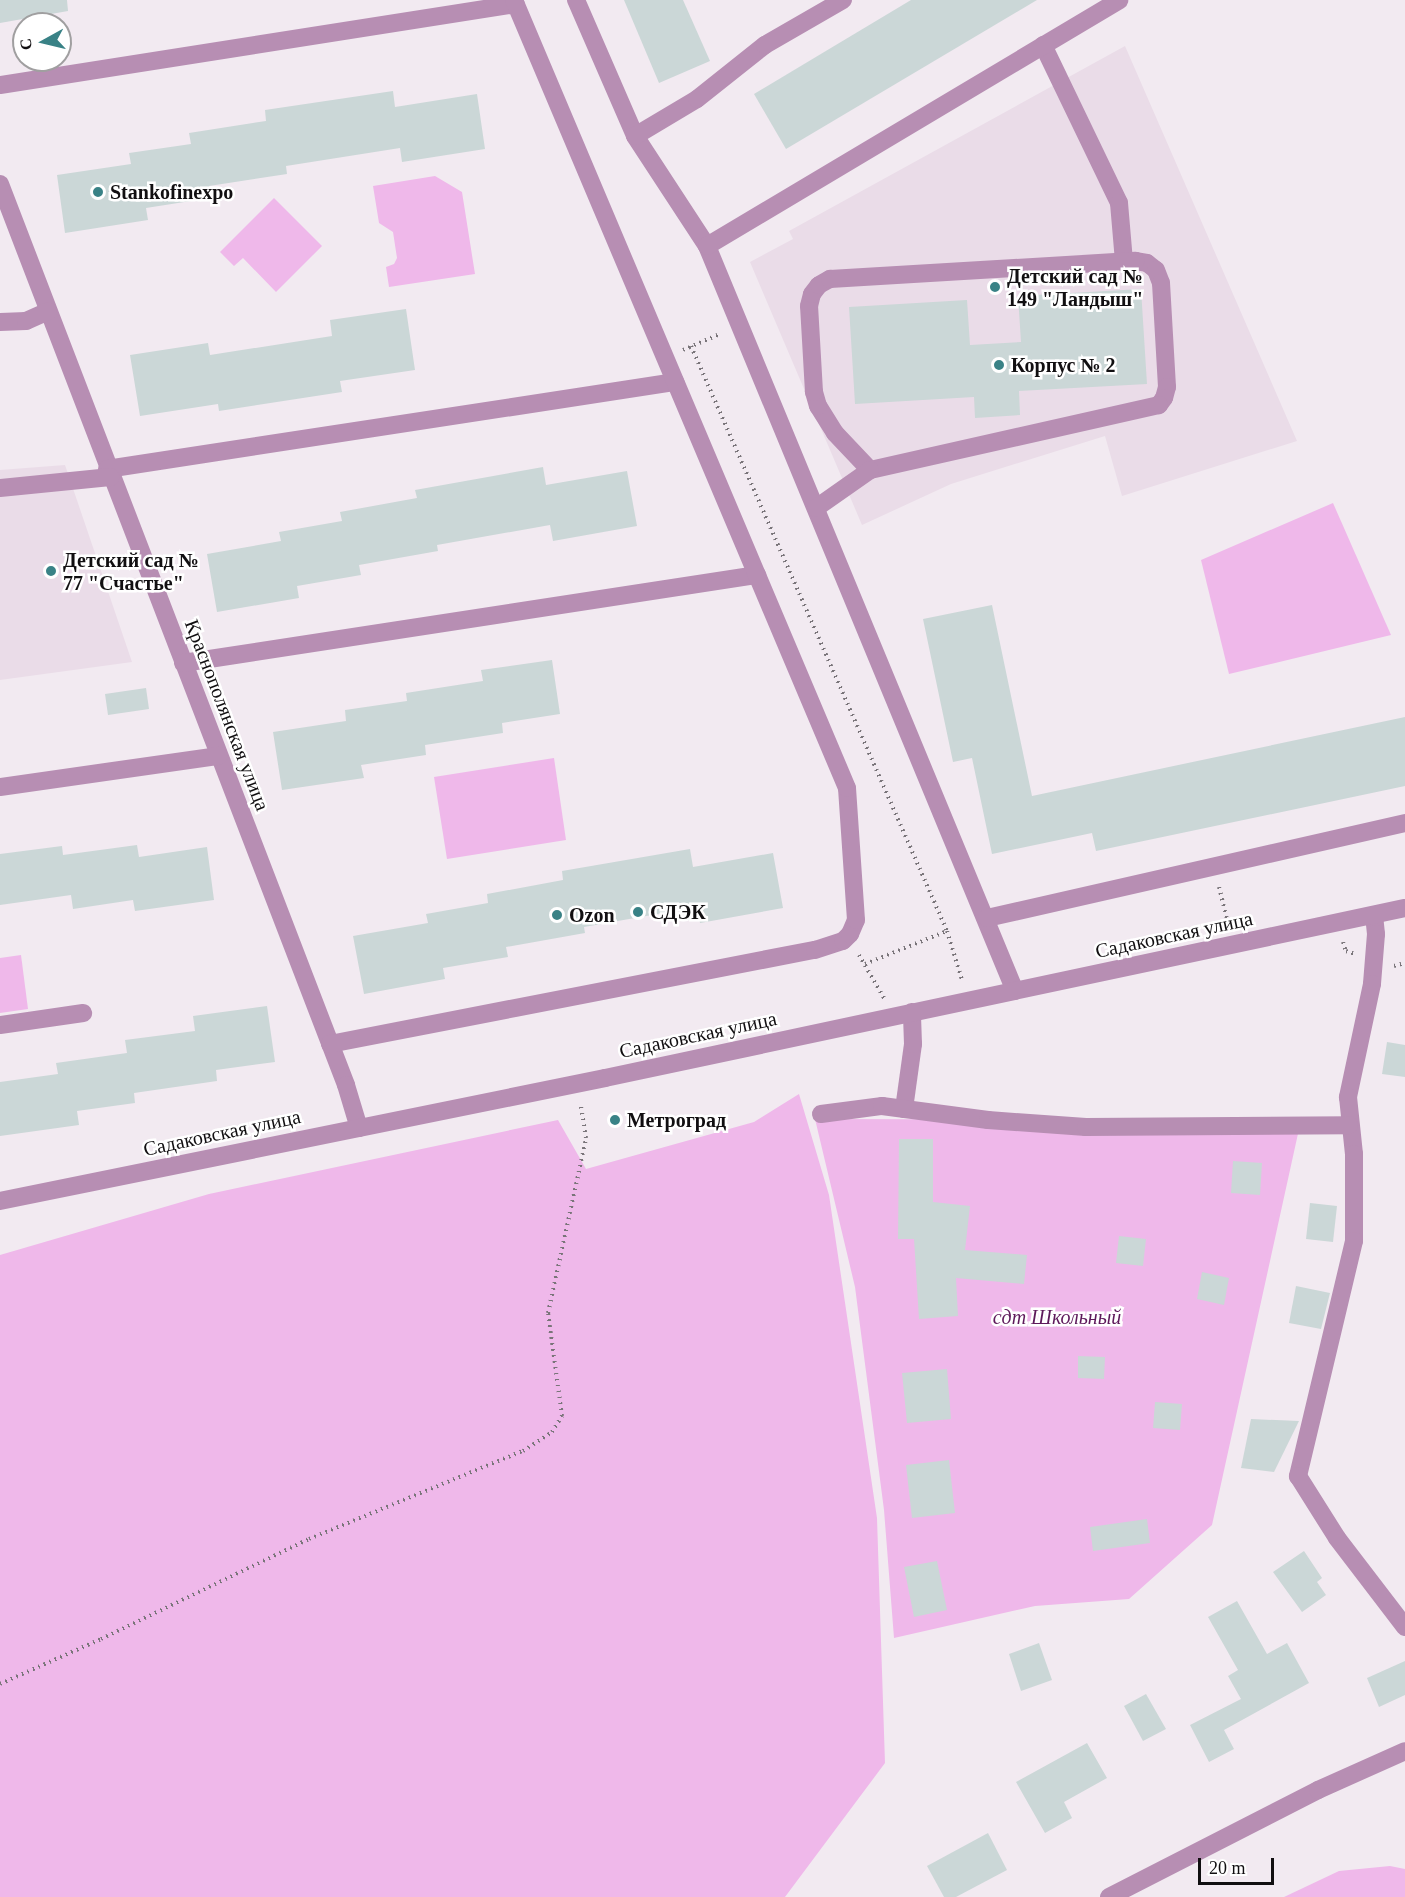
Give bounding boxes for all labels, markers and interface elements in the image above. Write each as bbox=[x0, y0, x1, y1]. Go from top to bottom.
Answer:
north arrow bbox=[12, 12, 72, 72]
text: С bbox=[16, 37, 35, 51]
place label: Stankofinexpo bbox=[110, 180, 233, 204]
marker: Stankofinexpo bbox=[91, 185, 105, 199]
place label: Детский сад № 149 "Ландыш" bbox=[1007, 264, 1143, 311]
marker: Детский сад № 149 "Ландыш" bbox=[988, 280, 1002, 294]
place label: Корпус № 2 bbox=[1011, 353, 1116, 377]
marker: Корпус № 2 bbox=[992, 358, 1006, 372]
place label: Детский сад № 77 "Счастье" bbox=[63, 548, 199, 595]
marker: Детский сад № 77 "Счастье" bbox=[44, 564, 58, 578]
street label: Краснополянская улица bbox=[179, 616, 275, 814]
place label: СДЭК bbox=[650, 900, 706, 924]
place label: Ozon bbox=[569, 903, 615, 927]
marker: СДЭК bbox=[631, 905, 645, 919]
street label: Садаковская улица bbox=[1093, 907, 1255, 963]
marker: Ozon bbox=[550, 908, 564, 922]
street label: Садаковская улица bbox=[617, 1007, 779, 1063]
street label: Садаковская улица bbox=[141, 1105, 303, 1161]
place label: Метроград bbox=[627, 1108, 726, 1132]
marker: Метроград bbox=[608, 1113, 622, 1127]
park label: сдт Школьный bbox=[993, 1305, 1121, 1329]
scale bar bbox=[1201, 1846, 1278, 1884]
text: 20 m bbox=[1209, 1858, 1246, 1878]

